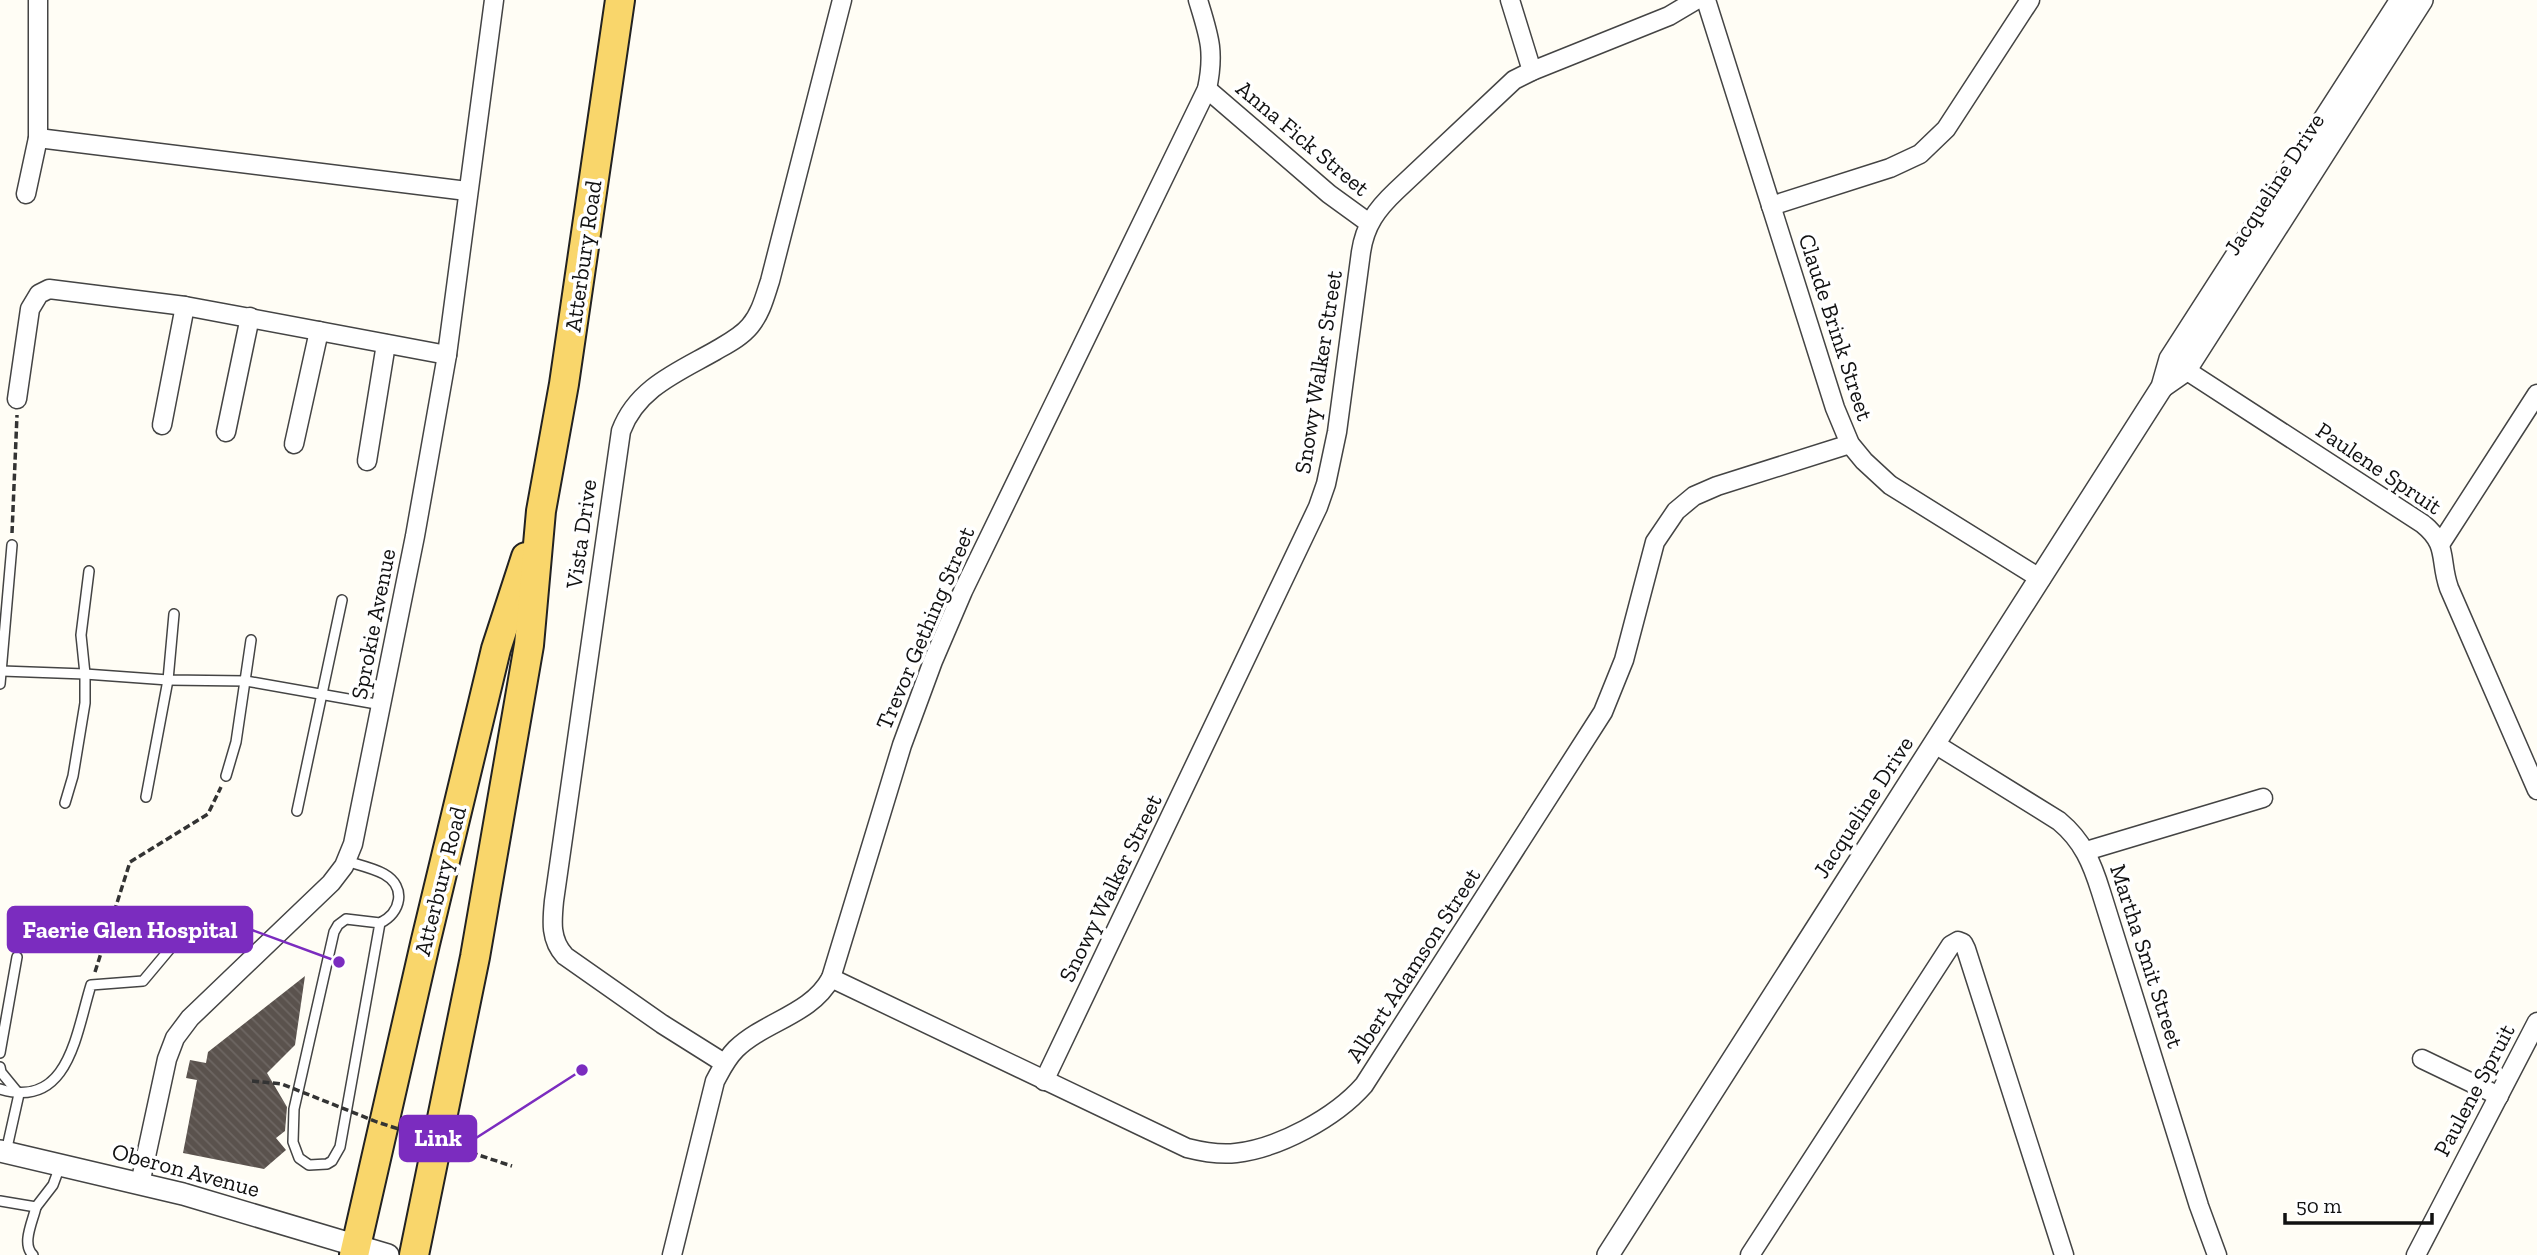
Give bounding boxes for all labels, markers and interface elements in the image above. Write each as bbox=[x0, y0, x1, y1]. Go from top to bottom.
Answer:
street label: Anna Fick Street bbox=[1231, 74, 1376, 202]
street label: Jacqueline Drive bbox=[2218, 108, 2330, 260]
street label: Atterbury Road bbox=[558, 178, 608, 334]
street label: Claude Brink Street bbox=[1793, 230, 1880, 424]
street label: Snowy Walker Street bbox=[1288, 268, 1348, 476]
street label: Paulene Spruit bbox=[2311, 416, 2448, 521]
street label: Vista Drive bbox=[559, 478, 603, 591]
street label: Trevor Gething Street bbox=[870, 522, 981, 734]
street label: Sprokie Avenue bbox=[345, 546, 401, 702]
street label: Jacqueline Drive bbox=[1807, 731, 1919, 883]
street label: Snowy Walker Street bbox=[1052, 789, 1168, 986]
street label: Atterbury Road bbox=[408, 803, 472, 959]
street label: Martha Smit Street bbox=[2104, 861, 2190, 1052]
street label: Albert Adamson Street bbox=[1340, 862, 1487, 1067]
callout: Faerie Glen Hospital bbox=[8, 907, 252, 952]
text: Faerie Glen Hospital bbox=[22, 915, 238, 944]
street label: Paulene Spruit bbox=[2427, 1019, 2521, 1161]
callout: Link bbox=[400, 1116, 476, 1161]
text: Link bbox=[414, 1123, 462, 1152]
street label: Oberon Avenue bbox=[109, 1137, 263, 1203]
scale bar bbox=[2285, 1182, 2432, 1226]
text: 50 m bbox=[2296, 1193, 2342, 1218]

